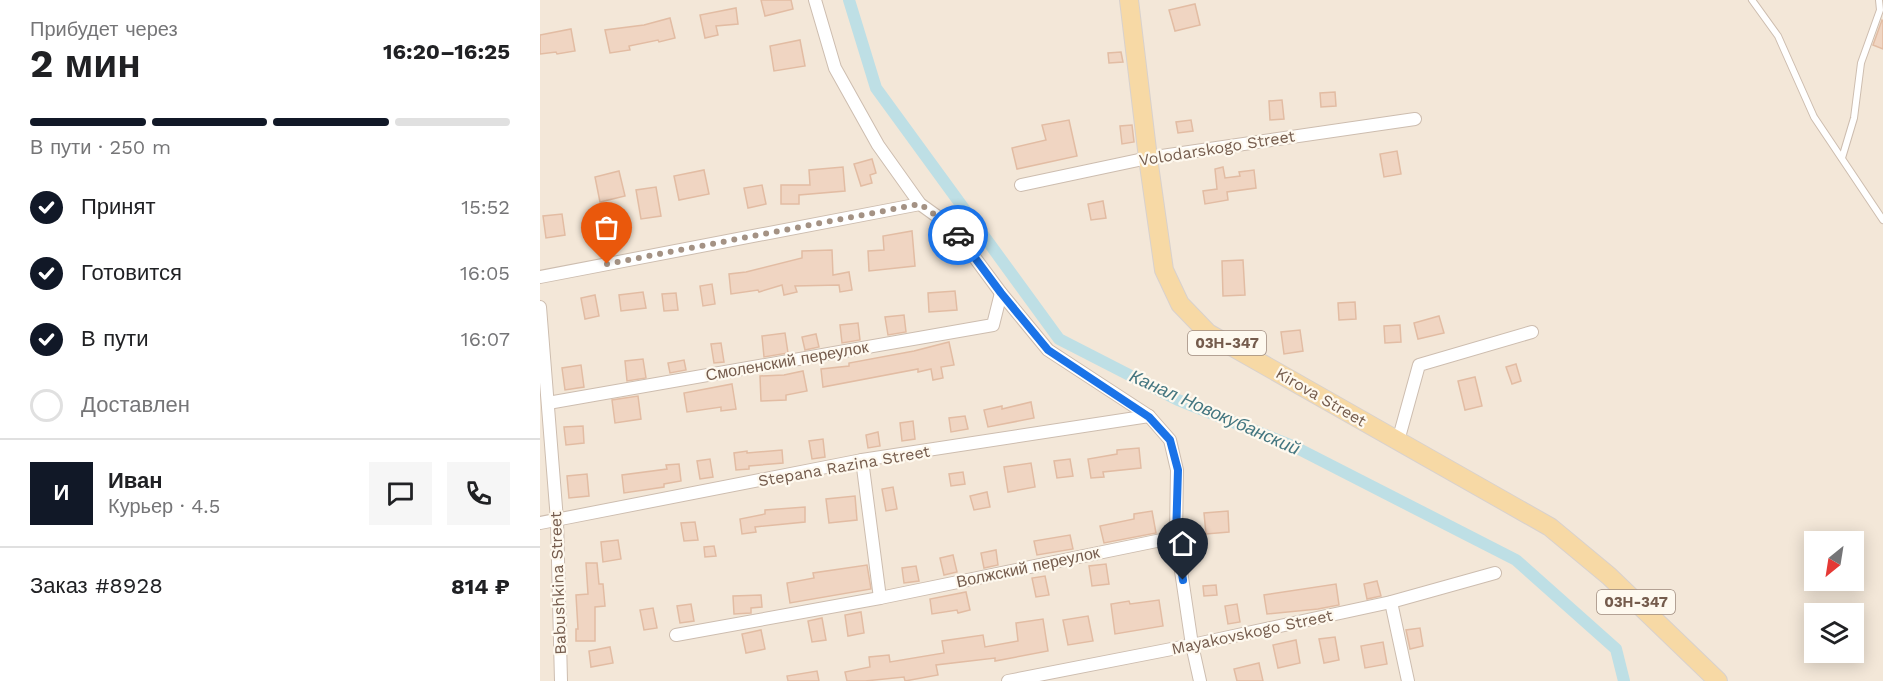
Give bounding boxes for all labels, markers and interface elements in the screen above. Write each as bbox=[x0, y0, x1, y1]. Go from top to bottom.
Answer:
text: Прибудет через bbox=[30, 17, 178, 41]
text: 16:20–16:25 bbox=[383, 39, 510, 64]
text: 2 мин bbox=[30, 41, 141, 86]
street label: Volodarskogo Street bbox=[1138, 126, 1297, 170]
text: В пути · 250 m bbox=[30, 135, 171, 159]
icon: check bbox=[30, 191, 63, 224]
text: Принят bbox=[81, 194, 155, 219]
text: 15:52 bbox=[461, 195, 510, 219]
pin bbox=[581, 202, 632, 264]
courier bbox=[928, 205, 988, 265]
icon: bag bbox=[590, 211, 623, 244]
icon: car bbox=[942, 219, 975, 252]
icon: check bbox=[30, 257, 63, 290]
text: Готовится bbox=[81, 260, 182, 285]
text: 16:05 bbox=[460, 261, 510, 285]
icon: check bbox=[30, 323, 63, 356]
text: В пути bbox=[81, 326, 148, 351]
text: 16:07 bbox=[461, 327, 510, 351]
road number: 03Н-347 bbox=[1188, 331, 1266, 355]
street label: Смоленский переулок bbox=[704, 337, 871, 385]
street label: Kirova Street bbox=[1272, 364, 1370, 431]
water label: Канал Новокубанский bbox=[1127, 365, 1303, 459]
text: Доставлен bbox=[81, 392, 190, 417]
street label: Stepana Razina Street bbox=[757, 441, 932, 490]
button: chat bbox=[369, 462, 432, 525]
button: phone bbox=[447, 462, 510, 525]
text: Иван bbox=[108, 468, 163, 493]
text: И bbox=[54, 480, 69, 505]
text: Курьер · 4.5 bbox=[108, 494, 220, 518]
street label: Babushkina Street bbox=[546, 511, 570, 655]
pin bbox=[1157, 518, 1208, 580]
icon: home bbox=[1166, 527, 1199, 560]
north arrow bbox=[1804, 531, 1864, 591]
map controls bbox=[1804, 531, 1864, 663]
street label: Волжский переулок bbox=[955, 542, 1102, 591]
text: Заказ #8928 bbox=[30, 573, 163, 598]
text: 814 ₽ bbox=[451, 574, 510, 599]
road number: 03Н-347 bbox=[1597, 590, 1675, 614]
button: layers bbox=[1804, 603, 1864, 663]
street label: Mayakovskogo Street bbox=[1170, 606, 1335, 658]

